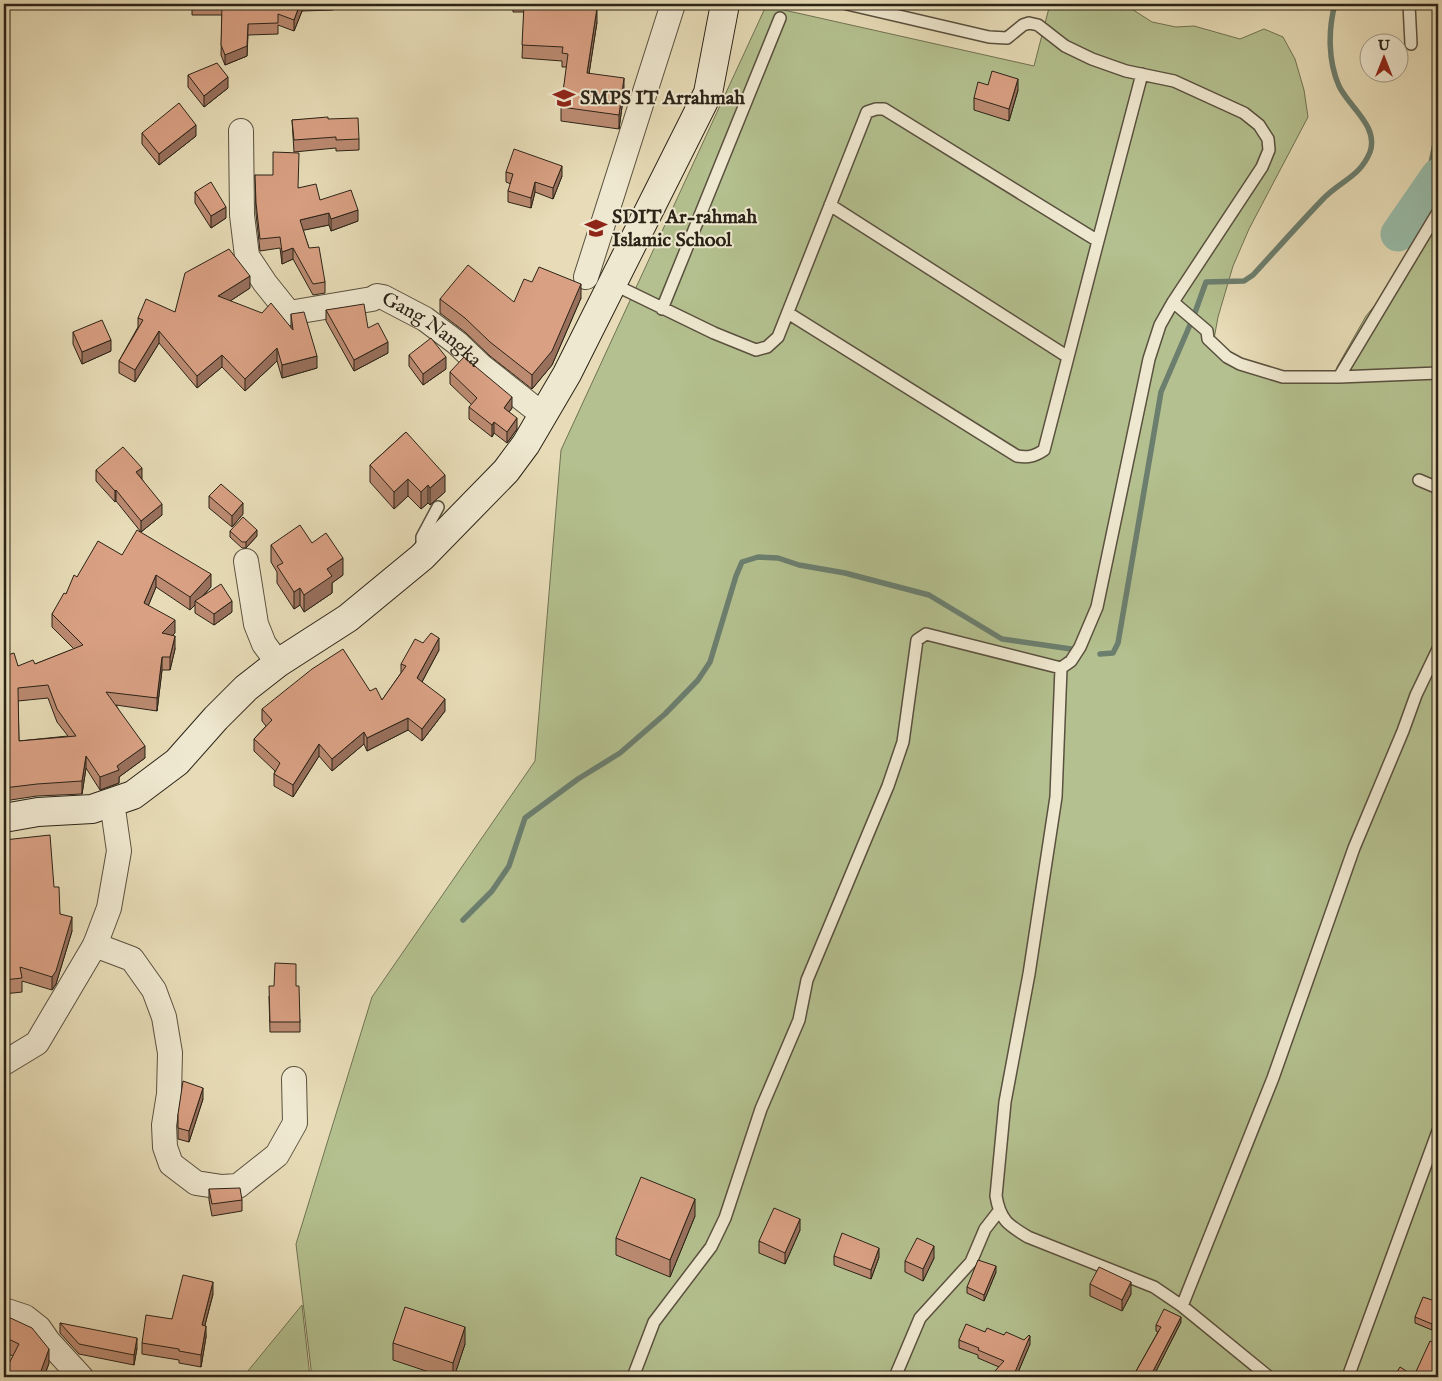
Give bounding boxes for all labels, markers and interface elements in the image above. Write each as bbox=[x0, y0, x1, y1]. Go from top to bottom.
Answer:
north arrow bbox=[1360, 32, 1410, 82]
text: U bbox=[1377, 37, 1391, 55]
school or university icon: SMPS IT Arrahmah bbox=[551, 85, 577, 111]
place label: SMPS IT Arrahmah bbox=[580, 86, 745, 111]
place label: SDIT Ar-rahmah Islamic School bbox=[612, 205, 757, 253]
school or university icon: SDIT Ar-rahmah Islamic School bbox=[583, 215, 609, 241]
street label: Gang Nangka bbox=[378, 286, 487, 373]

